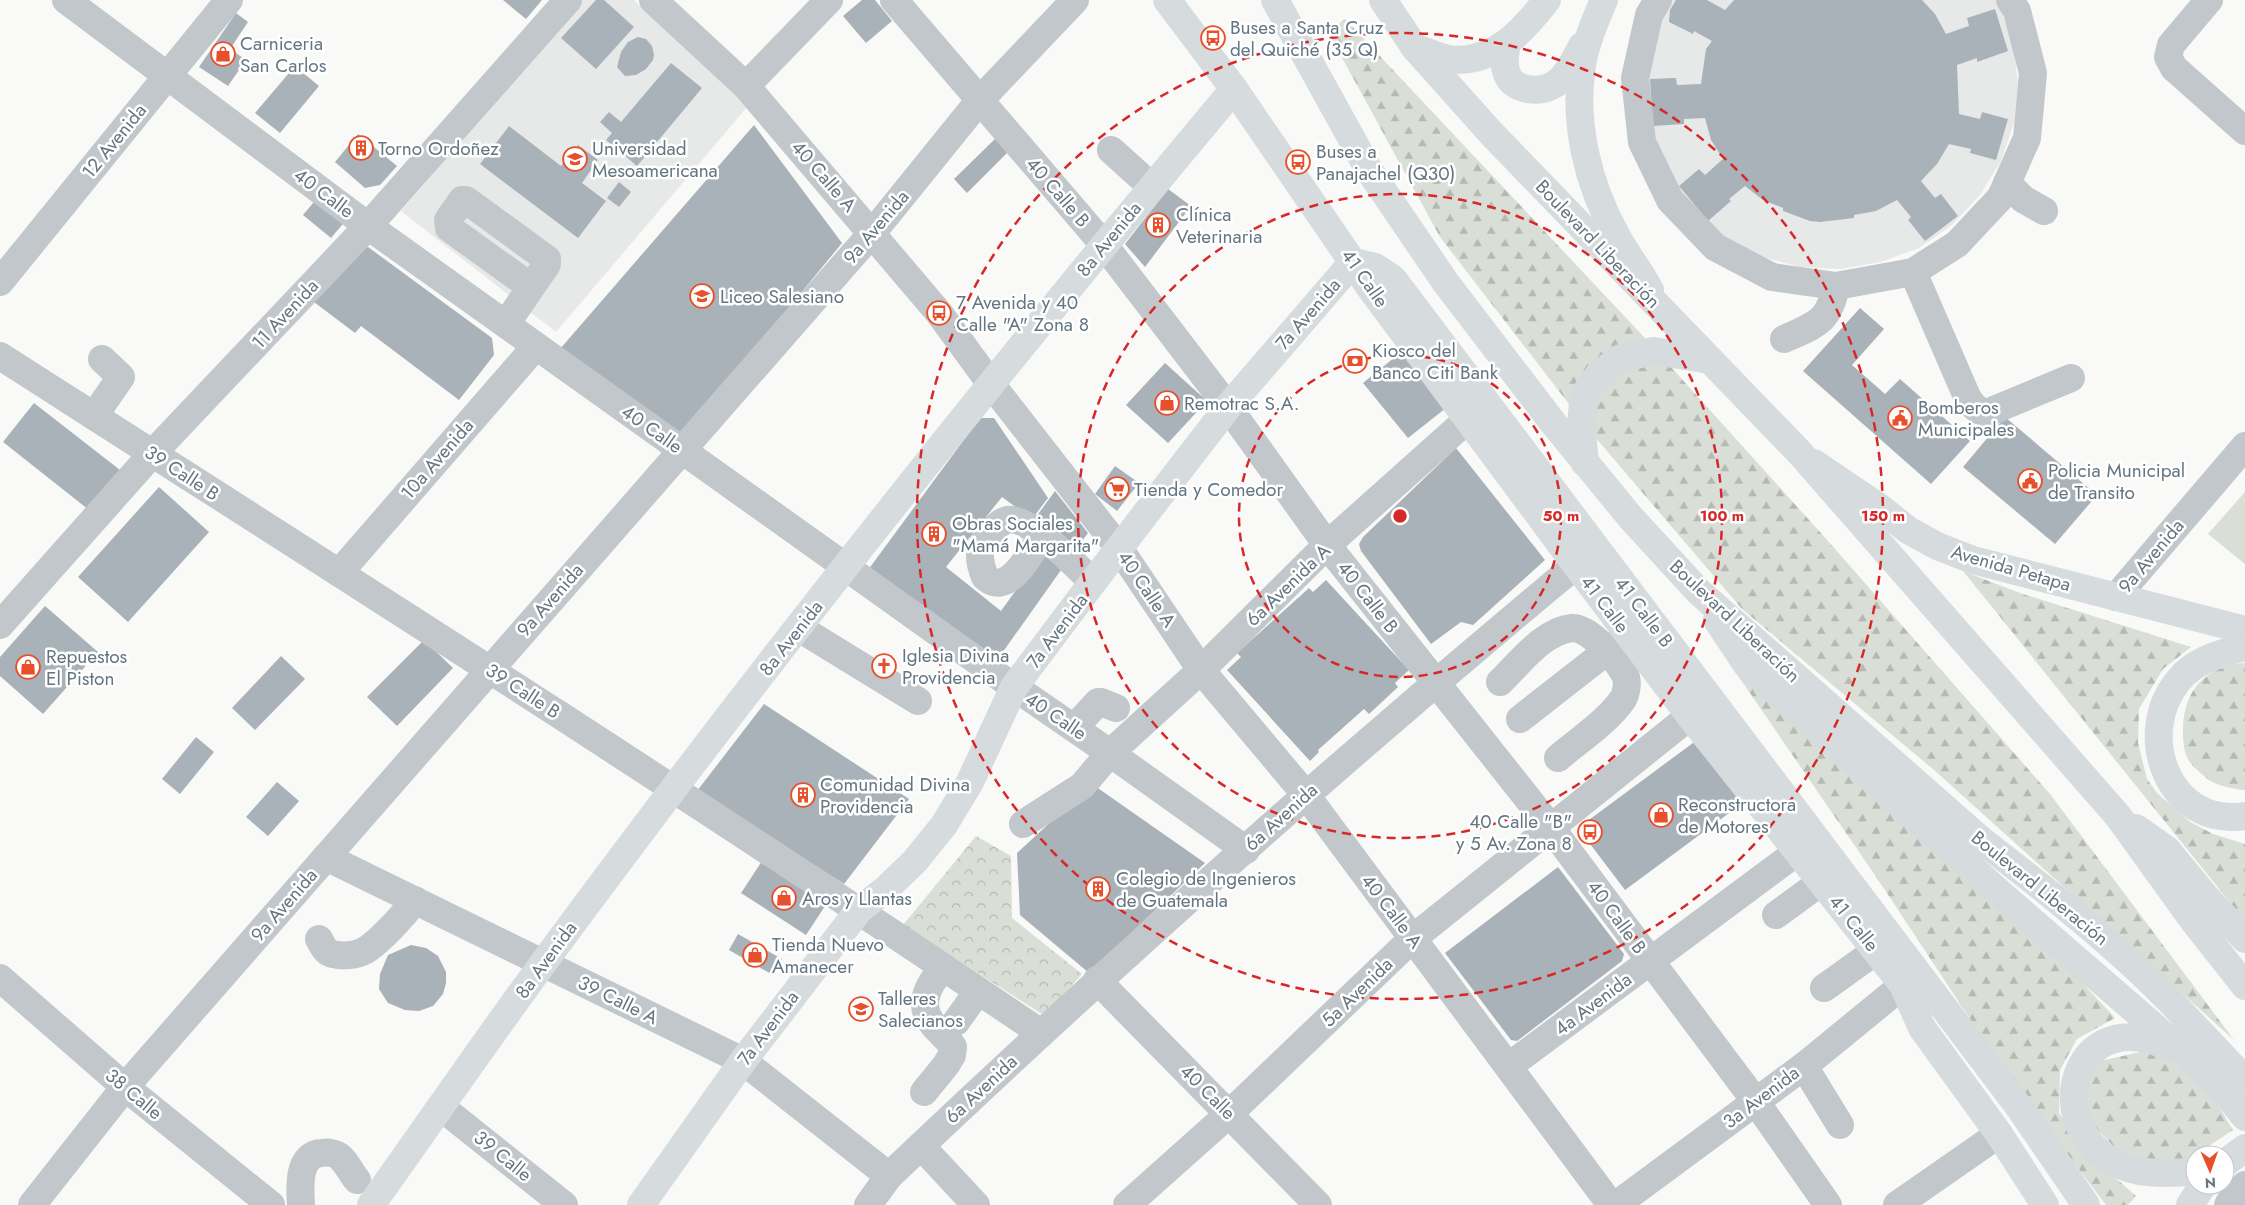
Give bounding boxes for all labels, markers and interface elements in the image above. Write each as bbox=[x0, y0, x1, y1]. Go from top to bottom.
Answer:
place label: Buses a Santa Cruz del Quiché (35 Q) bbox=[1230, 14, 1384, 63]
bus stop icon: Buses a Santa Cruz del Quiché (35 Q) bbox=[1200, 25, 1226, 51]
place label: Carniceria San Carlos bbox=[240, 30, 327, 79]
shop icon: Carniceria San Carlos bbox=[210, 41, 236, 67]
street label: 12 Avenida bbox=[75, 98, 153, 184]
street label: 40 Calle A bbox=[785, 134, 863, 218]
building icon: Torno Ordoñez bbox=[348, 135, 374, 161]
place label: Torno Ordoñez bbox=[378, 135, 499, 162]
place label: Universidad Mesoamericana bbox=[592, 135, 718, 184]
place label: Buses a Panajachel (Q30) bbox=[1316, 138, 1455, 187]
school or university icon: Universidad Mesoamericana bbox=[562, 146, 588, 172]
bus stop icon: Buses a Panajachel (Q30) bbox=[1285, 149, 1311, 175]
street label: 40 Calle B bbox=[1020, 151, 1096, 233]
street label: 40 Calle bbox=[288, 161, 360, 225]
street label: Boulevard Liberación bbox=[1529, 174, 1667, 314]
street label: 9a Avenida bbox=[837, 184, 915, 270]
street label: 8a Avenida bbox=[1070, 196, 1148, 282]
place label: Clínica Veterinaria bbox=[1176, 201, 1262, 250]
building icon: Clínica Veterinaria bbox=[1145, 212, 1171, 238]
street label: 41 Calle bbox=[1335, 243, 1395, 313]
street label: 7a Avenida bbox=[1269, 272, 1347, 356]
street label: 11 Avenida bbox=[245, 273, 325, 355]
school or university icon: Liceo Salesiano bbox=[689, 283, 715, 309]
place label: Liceo Salesiano bbox=[720, 283, 844, 310]
place label: 7 Avenida y 40 Calle "A" Zona 8 bbox=[956, 289, 1089, 338]
bus stop icon: 7 Avenida y 40 Calle "A" Zona 8 bbox=[926, 300, 952, 326]
place label: Kiosco del Banco Citi Bank bbox=[1372, 337, 1499, 386]
bank icon: Kiosco del Banco Citi Bank bbox=[1342, 348, 1368, 374]
shop icon: Remotrac S.A. bbox=[1154, 390, 1180, 416]
place label: Remotrac S.A. bbox=[1184, 390, 1300, 417]
place label: Bomberos Municipales bbox=[1918, 394, 2014, 443]
street label: 40 Calle bbox=[616, 398, 688, 460]
public building icon: Bomberos Municipales bbox=[1887, 405, 1913, 431]
street label: 10a Avenida bbox=[394, 413, 480, 505]
street label: 39 Calle B bbox=[139, 439, 225, 507]
place label: Policia Municipal de Transito bbox=[2048, 457, 2185, 506]
public building icon: Policia Municipal de Transito bbox=[2017, 468, 2043, 494]
supermarket icon: Tienda y Comedor bbox=[1104, 476, 1130, 502]
place label: Tienda y Comedor bbox=[1134, 476, 1283, 503]
text: 50 m bbox=[1543, 505, 1579, 527]
text: 100 m bbox=[1700, 505, 1744, 527]
text: 150 m bbox=[1861, 505, 1905, 527]
centre of rings bbox=[1391, 507, 1409, 525]
place label: Obras Sociales "Mamá Margarita" bbox=[952, 510, 1099, 559]
street label: 9a Avenida bbox=[2112, 513, 2190, 599]
building icon: Obras Sociales "Mamá Margarita" bbox=[921, 521, 947, 547]
street label: 6a Avenida A bbox=[1240, 537, 1337, 632]
street label: Avenida Petapa bbox=[1948, 538, 2074, 598]
street label: 40 Calle A bbox=[1111, 545, 1183, 633]
street label: Boulevard Liberación bbox=[1664, 553, 1806, 689]
street label: 40 Calle B bbox=[1331, 555, 1405, 639]
street label: 9a Avenida bbox=[510, 557, 590, 643]
street label: 41 Calle bbox=[1574, 570, 1636, 639]
street label: 41 Calle B bbox=[1608, 571, 1680, 653]
street label: 7a Avenida bbox=[1020, 588, 1094, 674]
street label: 8a Avenida bbox=[753, 594, 829, 682]
place label: Iglesia Divina Providencia bbox=[902, 642, 1009, 691]
place label: Repuestos El Piston bbox=[46, 643, 128, 692]
church icon: Iglesia Divina Providencia bbox=[871, 653, 897, 679]
shop icon: Repuestos El Piston bbox=[15, 654, 41, 680]
street label: 39 Calle B bbox=[480, 657, 566, 725]
street label: 40 Calle bbox=[1020, 686, 1092, 747]
place label: Comunidad Divina Providencia bbox=[820, 771, 970, 820]
street label: 6a Avenida bbox=[1238, 777, 1324, 857]
building icon: Comunidad Divina Providencia bbox=[790, 782, 816, 808]
place label: Reconstructora de Motores bbox=[1678, 791, 1796, 840]
shop icon: Reconstructora de Motores bbox=[1648, 802, 1674, 828]
place label: 40 Calle "B" y 5 Av. Zona 8 bbox=[1456, 808, 1572, 857]
bus stop icon: 40 Calle "B" y 5 Av. Zona 8 bbox=[1577, 819, 1603, 845]
street label: Boulevard Liberación bbox=[1966, 824, 2114, 952]
street label: 9a Avenida bbox=[244, 862, 324, 948]
place label: Colegio de Ingenieros de Guatemala bbox=[1116, 865, 1296, 914]
street label: 40 Calle A bbox=[1355, 868, 1429, 954]
street label: 40 Calle B bbox=[1581, 875, 1653, 959]
building icon: Colegio de Ingenieros de Guatemala bbox=[1085, 876, 1111, 902]
shop icon: Aros y Llantas bbox=[771, 885, 797, 911]
place label: Aros y Llantas bbox=[802, 885, 912, 912]
street label: 41 Calle bbox=[1823, 889, 1885, 957]
street label: 8a Avenida bbox=[509, 916, 583, 1004]
place label: Tienda Nuevo Amanecer bbox=[772, 931, 884, 980]
shop icon: Tienda Nuevo Amanecer bbox=[742, 942, 768, 968]
street label: 5a Avenida bbox=[1315, 951, 1399, 1033]
street label: 4a Avenida bbox=[1549, 966, 1637, 1042]
street label: 39 Calle A bbox=[573, 969, 663, 1031]
street label: 7a Avenida bbox=[731, 985, 805, 1071]
place label: Talleres Salecianos bbox=[878, 985, 963, 1034]
school or university icon: Talleres Salecianos bbox=[848, 996, 874, 1022]
street label: 6a Avenida bbox=[939, 1048, 1023, 1130]
street label: 40 Calle bbox=[1174, 1058, 1242, 1126]
street label: 3a Avenida bbox=[1717, 1059, 1805, 1135]
street label: 38 Calle bbox=[100, 1062, 169, 1126]
street label: 39 Calle bbox=[468, 1124, 538, 1188]
north arrow bbox=[2185, 1145, 2235, 1195]
text: N bbox=[2205, 1173, 2216, 1193]

